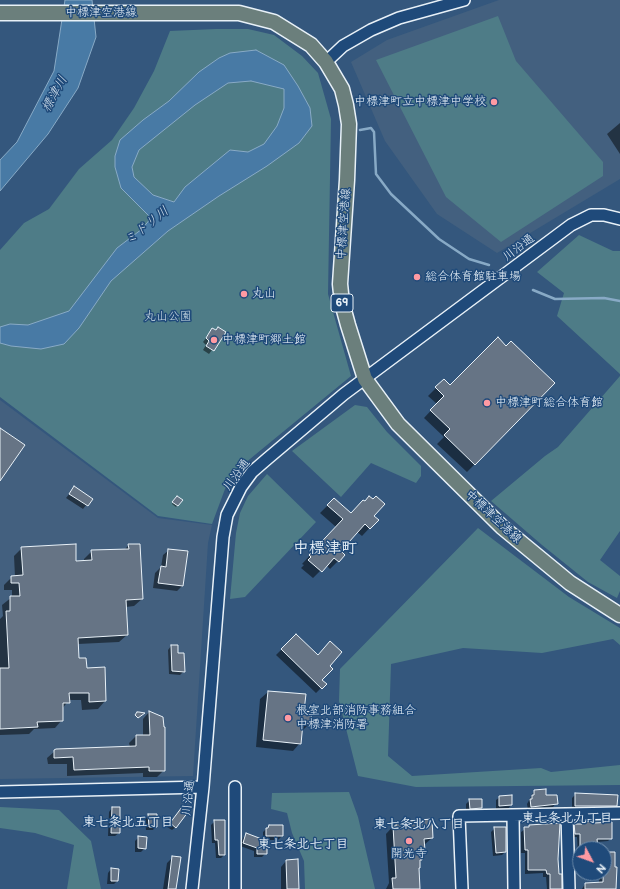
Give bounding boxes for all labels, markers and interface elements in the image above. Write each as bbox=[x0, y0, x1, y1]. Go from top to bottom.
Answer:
street label: 中標津空港線 bbox=[65, 6, 137, 20]
water label: 標津川 bbox=[39, 73, 71, 115]
place label: 中標津町立中標津中学校 bbox=[354, 95, 486, 109]
marker: 中標津町立中標津中学校 bbox=[489, 97, 499, 107]
street label: 中標津空港線 bbox=[334, 188, 354, 260]
water label: ミドリ川 bbox=[122, 204, 172, 248]
street label: 川沿通 bbox=[500, 231, 538, 265]
place label: 総合体育館駐車場 bbox=[425, 270, 521, 284]
marker: 総合体育館駐車場 bbox=[412, 272, 422, 282]
place label: 丸山 bbox=[252, 287, 276, 301]
marker: 丸山 bbox=[239, 289, 249, 299]
road number: 69 bbox=[331, 294, 353, 312]
park label: 丸山公園 bbox=[144, 310, 192, 324]
place label: 中標津町郷土館 bbox=[222, 333, 306, 347]
marker: 中標津町郷土館 bbox=[209, 335, 219, 345]
place label: 中標津町総合体育館 bbox=[495, 396, 603, 410]
marker: 中標津町総合体育館 bbox=[482, 398, 492, 408]
street label: 川沿通 bbox=[221, 456, 253, 494]
street label: 中標津空港線 bbox=[462, 487, 524, 547]
district label: 中標津町 bbox=[293, 539, 357, 559]
place label: 根室北部消防事務組合 中標津消防署 bbox=[296, 704, 416, 732]
marker: 根室北部消防事務組合 中標津消防署 bbox=[283, 713, 293, 723]
street label: 川沿通 bbox=[180, 779, 198, 817]
district label: 東七条北九丁目 bbox=[522, 811, 612, 827]
district label: 東七条北五丁目 bbox=[83, 815, 173, 831]
district label: 東七条北八丁目 bbox=[374, 817, 464, 833]
marker: 開光寺 bbox=[404, 836, 414, 846]
district label: 東七条北七丁目 bbox=[258, 837, 348, 853]
north arrow bbox=[572, 841, 612, 881]
place label: 開光寺 bbox=[391, 847, 427, 861]
text: N bbox=[593, 861, 608, 876]

